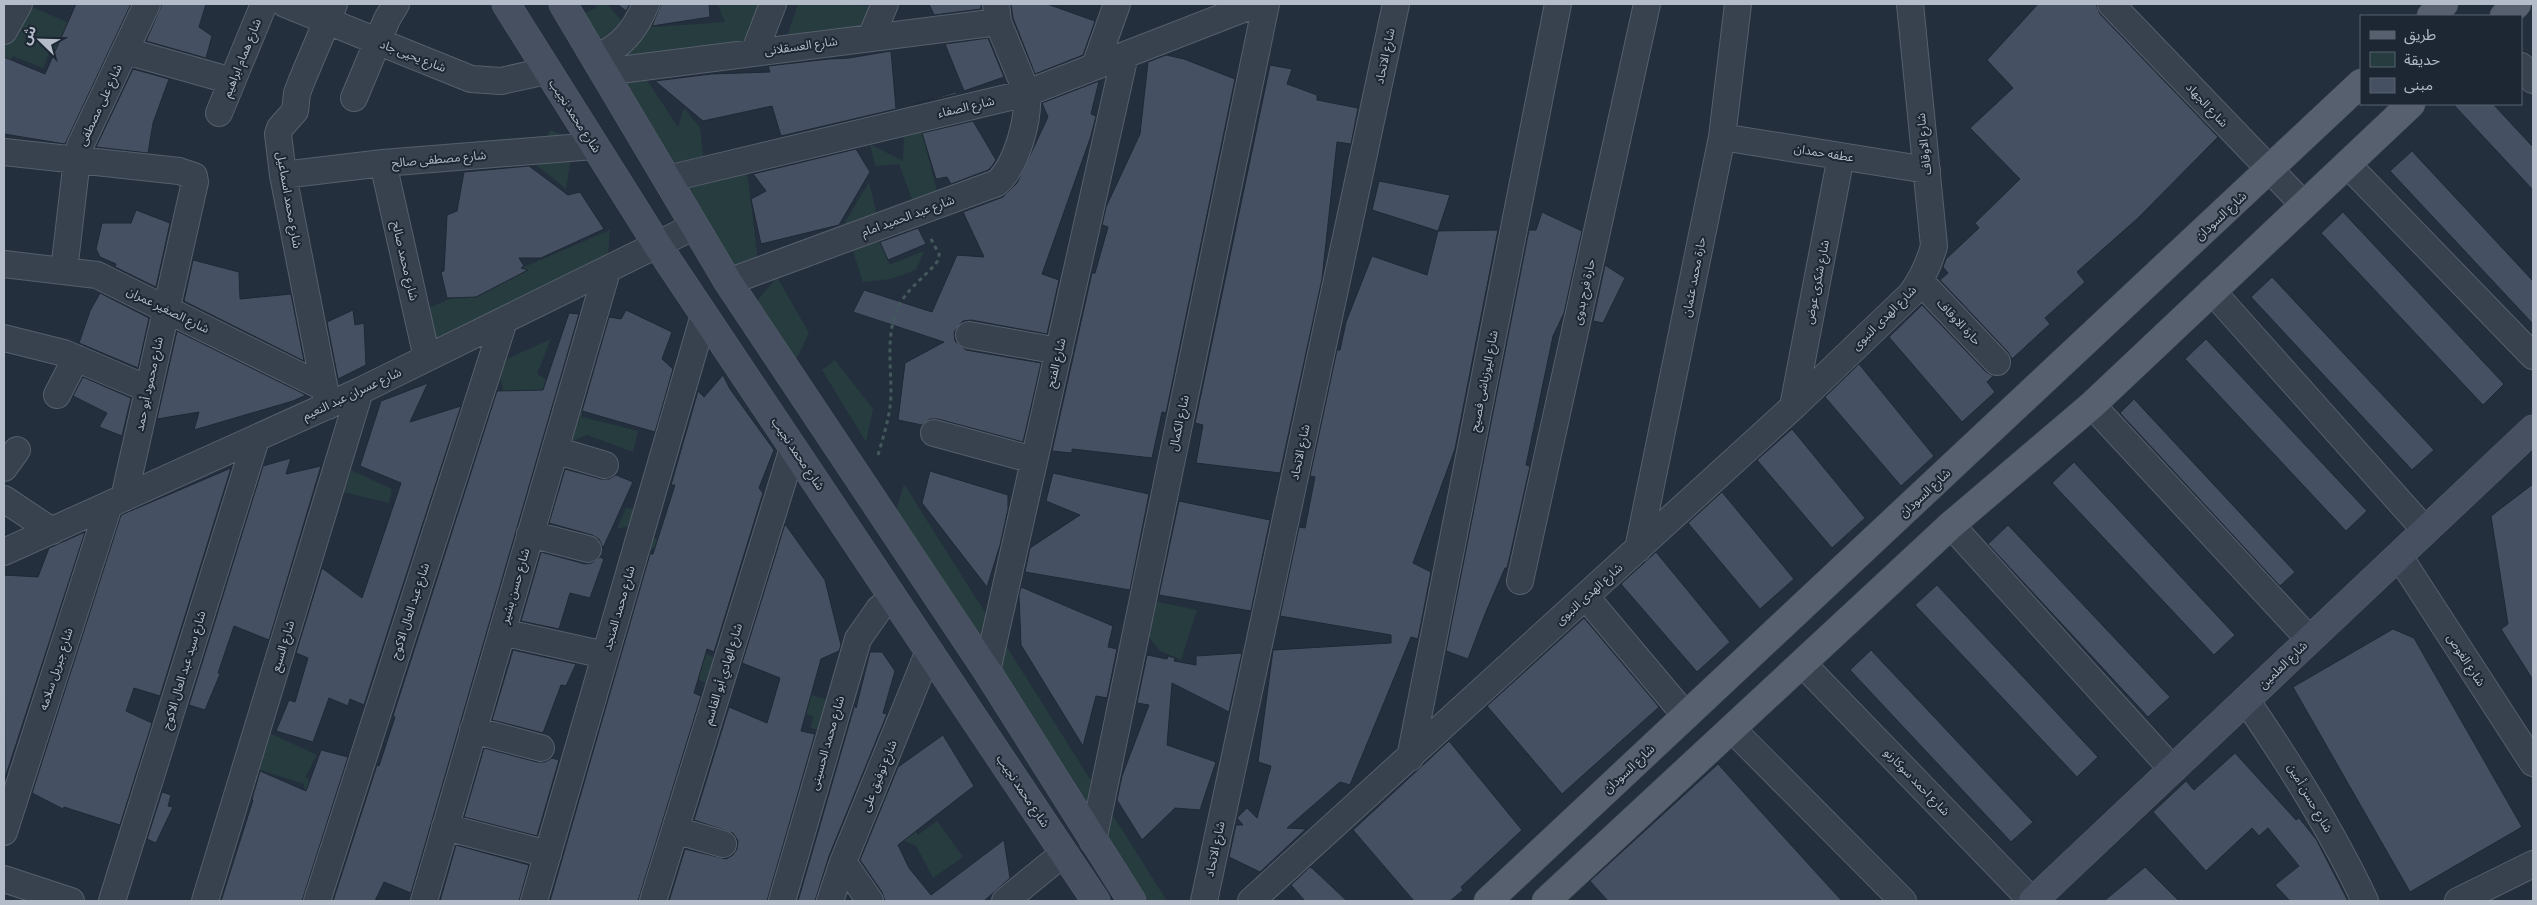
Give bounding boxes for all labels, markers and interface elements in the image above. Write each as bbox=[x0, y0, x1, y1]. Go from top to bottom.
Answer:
north arrow bbox=[15, 15, 65, 65]
legend bbox=[2360, 15, 2522, 105]
street label: شارع همام ابراهيم bbox=[219, 16, 266, 100]
text: ش bbox=[16, 23, 40, 47]
text: طريق bbox=[2404, 24, 2436, 45]
street label: شارع الاتحاد bbox=[1371, 27, 1400, 85]
street label: شارع العسقلانى bbox=[763, 33, 839, 60]
street label: شارع يحيى جاد bbox=[377, 36, 448, 77]
text: حديقة bbox=[2404, 49, 2440, 70]
street label: شارع على مصطفى bbox=[74, 62, 127, 149]
text: مبنى bbox=[2404, 74, 2433, 95]
street label: شارع محمد نجيب bbox=[544, 76, 605, 156]
street label: شارع الجهاد bbox=[2182, 79, 2232, 131]
street label: شارع الصفاء bbox=[936, 93, 996, 122]
street label: شارع الاوقاف bbox=[1913, 112, 1936, 176]
street label: عطفه حمدان bbox=[1793, 140, 1855, 166]
street label: شارع مصطفى صالح bbox=[391, 147, 487, 172]
street label: شارع محمد اسماعيل bbox=[272, 150, 305, 250]
street label: شارع السودان bbox=[2192, 188, 2251, 245]
street label: شارع عبد الحميد امام bbox=[859, 192, 957, 241]
street label: شارع محمد صالح bbox=[387, 220, 422, 303]
street label: حارة محمد عثمان bbox=[1678, 236, 1710, 318]
street label: شارع شكرى عوض bbox=[1801, 238, 1834, 326]
street label: حارة فرج بدوى bbox=[1569, 258, 1600, 326]
street label: شارع الهدى النبوى bbox=[1848, 282, 1921, 355]
street label: شارع الصغير عمران bbox=[124, 283, 212, 338]
street label: حارة الاوقاف bbox=[1933, 295, 1985, 349]
street label: شارع اليوزباشى فصيح bbox=[1466, 329, 1503, 433]
street label: شارع محمود أبو حمد bbox=[131, 335, 168, 433]
street label: شارع الفتح bbox=[1043, 337, 1070, 390]
street label: شارع عسران عبد النعيم bbox=[300, 364, 405, 425]
street label: شارع الكمال bbox=[1165, 393, 1194, 453]
street label: شارع محمد نجيب bbox=[767, 414, 828, 494]
street label: شارع الاتحاد bbox=[1286, 423, 1315, 481]
street label: شارع السودان bbox=[1896, 465, 1955, 522]
street label: شارع حسن بشير bbox=[496, 547, 534, 627]
street label: شارع الهدى النبوى bbox=[1552, 559, 1627, 629]
street label: شارع عبد العال الاكوح bbox=[387, 561, 434, 661]
street label: شارع محمد المنجد bbox=[599, 564, 640, 652]
street label: شارع سيد عبد العال الاكوح bbox=[158, 609, 211, 732]
street label: شارع السبع bbox=[268, 618, 299, 674]
street label: شارع الهادي أبو القاسم bbox=[700, 621, 748, 727]
street label: شارع جبريل سلامه bbox=[35, 626, 78, 712]
street label: شارع الغوص bbox=[2442, 631, 2489, 690]
street label: شارع العلمين bbox=[2255, 638, 2312, 693]
street label: شارع محمد الحسينى bbox=[806, 694, 849, 792]
street label: شارع توفيق على bbox=[857, 738, 902, 815]
street label: شارع السودان bbox=[1600, 741, 1659, 798]
street label: شارع احمد سوكارنو bbox=[1880, 745, 1954, 820]
street label: شارع محمد نجيب bbox=[992, 751, 1053, 831]
street label: شارع حسن أمين bbox=[2283, 761, 2336, 836]
street label: شارع الاتحاد bbox=[1201, 820, 1230, 878]

